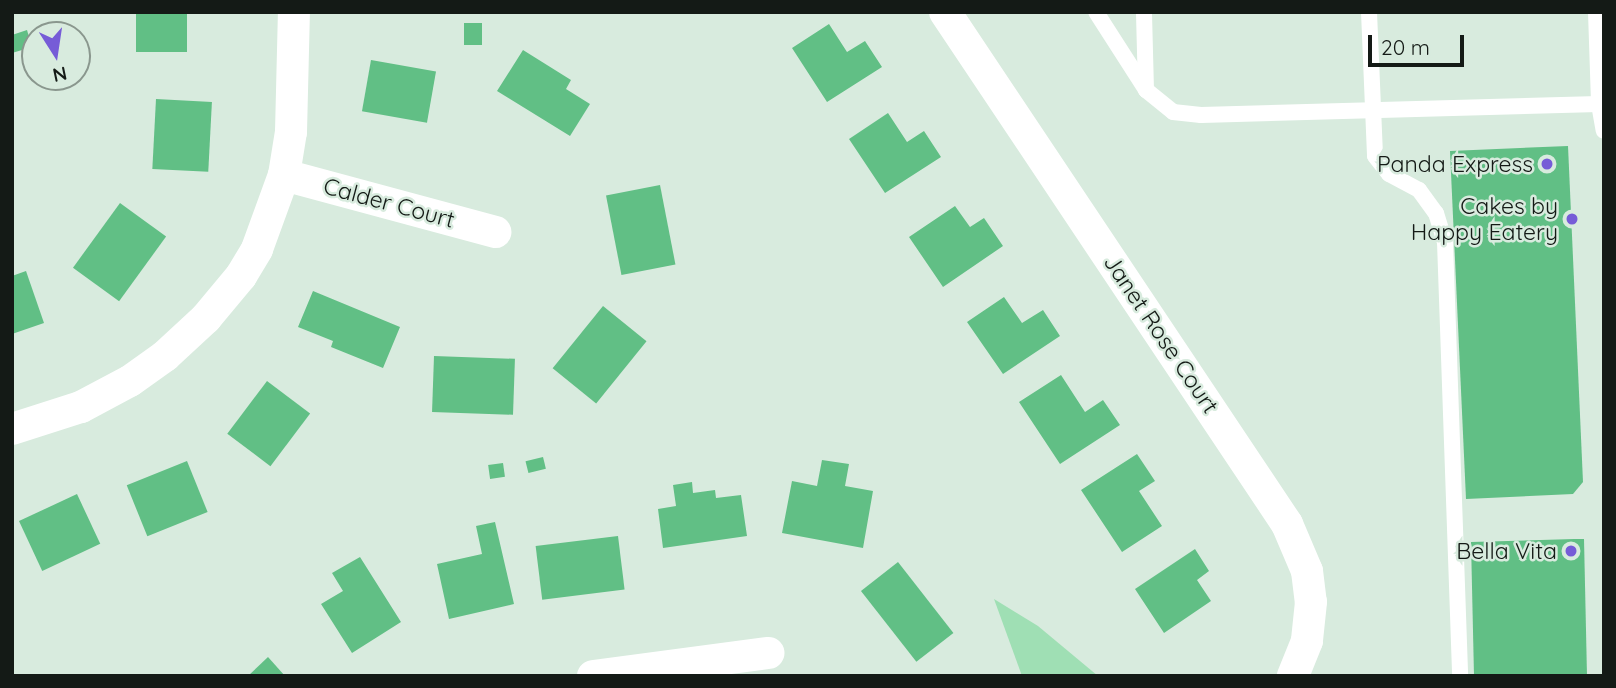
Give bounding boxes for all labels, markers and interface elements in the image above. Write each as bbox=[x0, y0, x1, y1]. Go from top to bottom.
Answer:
north arrow bbox=[21, 21, 91, 91]
scale bar bbox=[1371, 21, 1467, 65]
text: 20 m bbox=[1381, 34, 1430, 60]
text: N bbox=[51, 61, 69, 88]
place label: Panda Express bbox=[1377, 150, 1533, 178]
marker: Panda Express bbox=[1539, 156, 1555, 172]
street label: Calder Court bbox=[320, 172, 458, 234]
place label: Cakes by Happy Eatery bbox=[1411, 192, 1558, 246]
marker: Cakes by Happy Eatery bbox=[1564, 211, 1580, 227]
street label: Janet Rose Court bbox=[1098, 249, 1224, 419]
place label: Bella Vita bbox=[1456, 537, 1557, 565]
marker: Bella Vita bbox=[1563, 543, 1579, 559]

